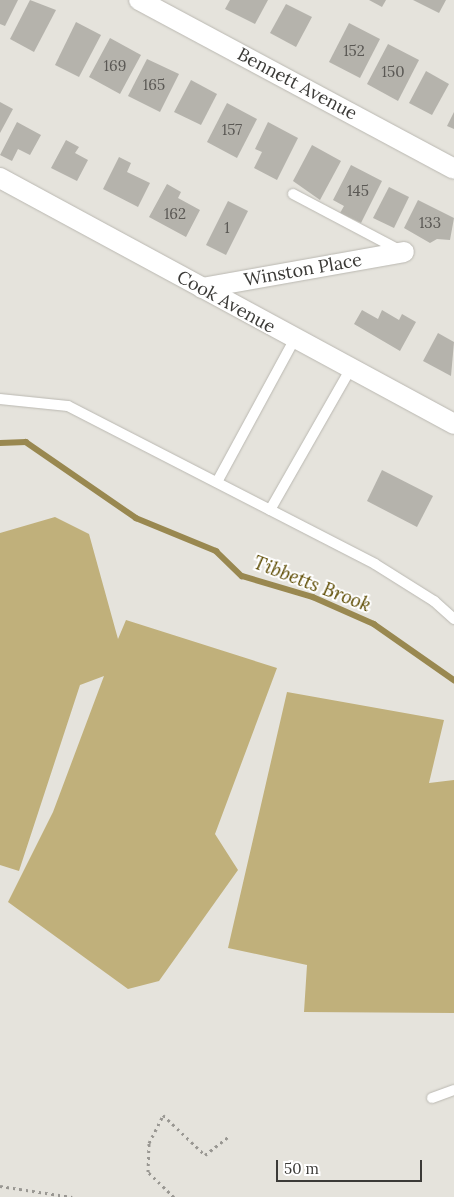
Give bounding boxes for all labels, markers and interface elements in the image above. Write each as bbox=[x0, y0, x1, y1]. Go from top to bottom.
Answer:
house number: 152 bbox=[343, 42, 365, 60]
street label: Bennett Avenue bbox=[233, 43, 361, 125]
house number: 169 bbox=[104, 57, 126, 75]
house number: 150 bbox=[382, 63, 404, 81]
house number: 165 bbox=[143, 76, 165, 94]
house number: 157 bbox=[222, 121, 242, 139]
house number: 145 bbox=[347, 182, 369, 200]
house number: 162 bbox=[164, 205, 186, 223]
house number: 133 bbox=[419, 214, 441, 232]
house number: 1 bbox=[224, 219, 230, 237]
street label: Winston Place bbox=[242, 249, 364, 291]
street label: Cook Avenue bbox=[173, 266, 279, 338]
water label: Tibbetts Brook bbox=[250, 551, 374, 617]
scale bar bbox=[279, 1150, 425, 1182]
text: 50 m bbox=[284, 1159, 319, 1178]

